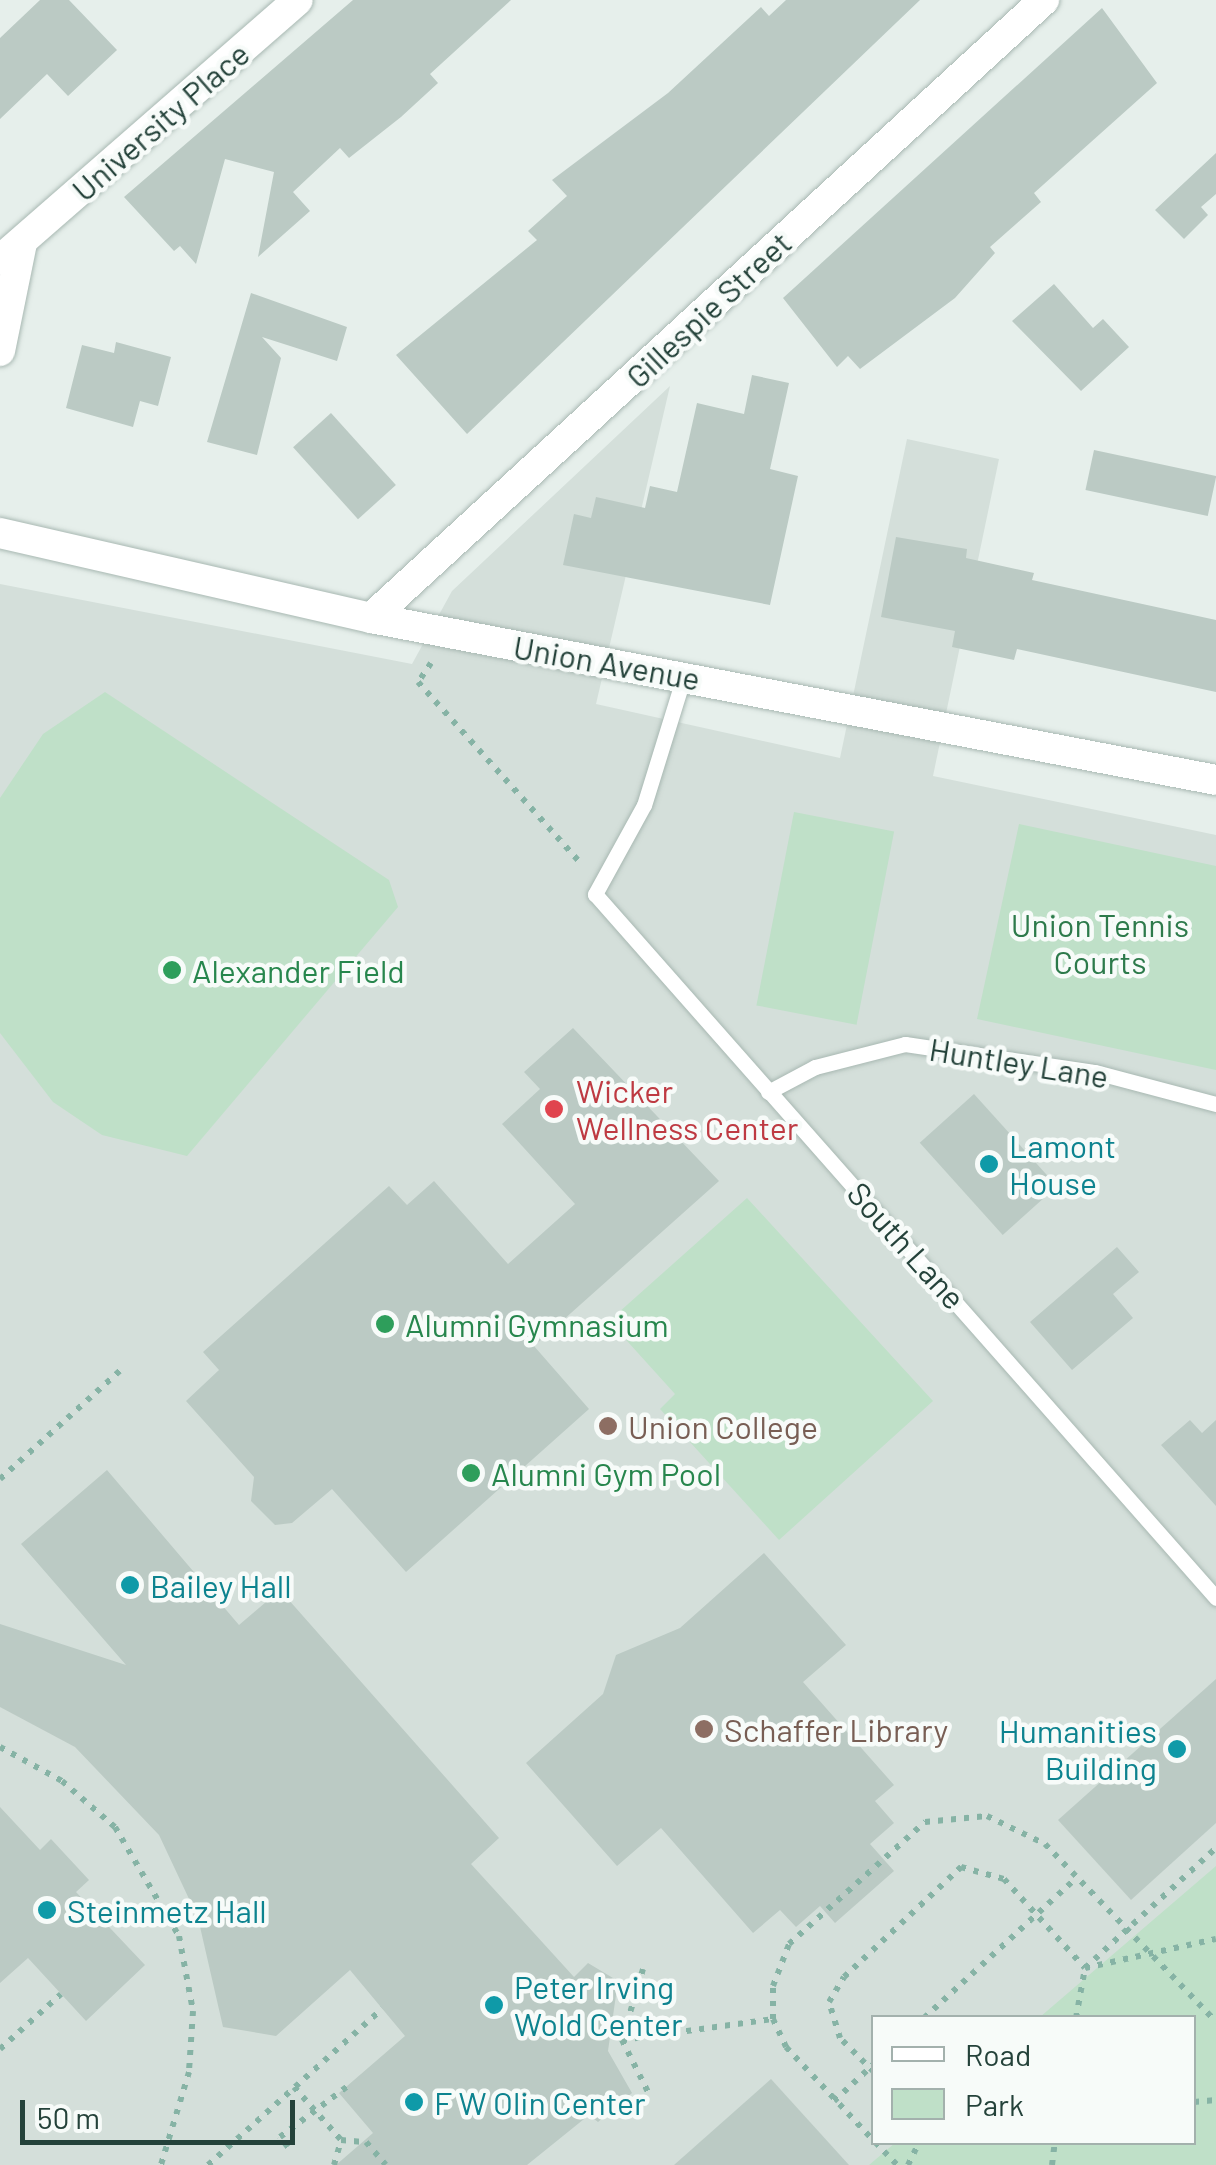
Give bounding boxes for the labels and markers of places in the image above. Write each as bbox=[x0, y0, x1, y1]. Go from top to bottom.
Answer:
place label: Alexander Field bbox=[192, 951, 405, 989]
marker: Alexander Field bbox=[161, 959, 183, 981]
place label: Wicker Wellness Center bbox=[576, 1072, 798, 1147]
marker: Wicker Wellness Center bbox=[541, 1096, 567, 1122]
place label: Lamont House bbox=[1009, 1127, 1116, 1202]
marker: Lamont House bbox=[978, 1153, 1000, 1175]
place label: Alumni Gymnasium bbox=[405, 1305, 669, 1343]
marker: Alumni Gymnasium bbox=[374, 1313, 396, 1335]
place label: Union College bbox=[628, 1407, 818, 1445]
marker: Union College bbox=[597, 1415, 619, 1437]
place label: Alumni Gym Pool bbox=[491, 1454, 721, 1492]
marker: Alumni Gym Pool bbox=[460, 1462, 482, 1484]
place label: Bailey Hall bbox=[150, 1566, 292, 1604]
marker: Bailey Hall bbox=[119, 1574, 141, 1596]
place label: Schaffer Library bbox=[724, 1710, 948, 1748]
place label: Humanities Building bbox=[999, 1712, 1157, 1787]
marker: Schaffer Library bbox=[693, 1718, 715, 1740]
marker: Humanities Building bbox=[1166, 1738, 1188, 1760]
place label: Steinmetz Hall bbox=[67, 1891, 267, 1929]
marker: Steinmetz Hall bbox=[36, 1899, 58, 1921]
place label: Peter Irving Wold Center bbox=[514, 1968, 683, 2043]
marker: Peter Irving Wold Center bbox=[483, 1994, 505, 2016]
place label: F W Olin Center bbox=[434, 2083, 646, 2121]
marker: F W Olin Center bbox=[403, 2091, 425, 2113]

